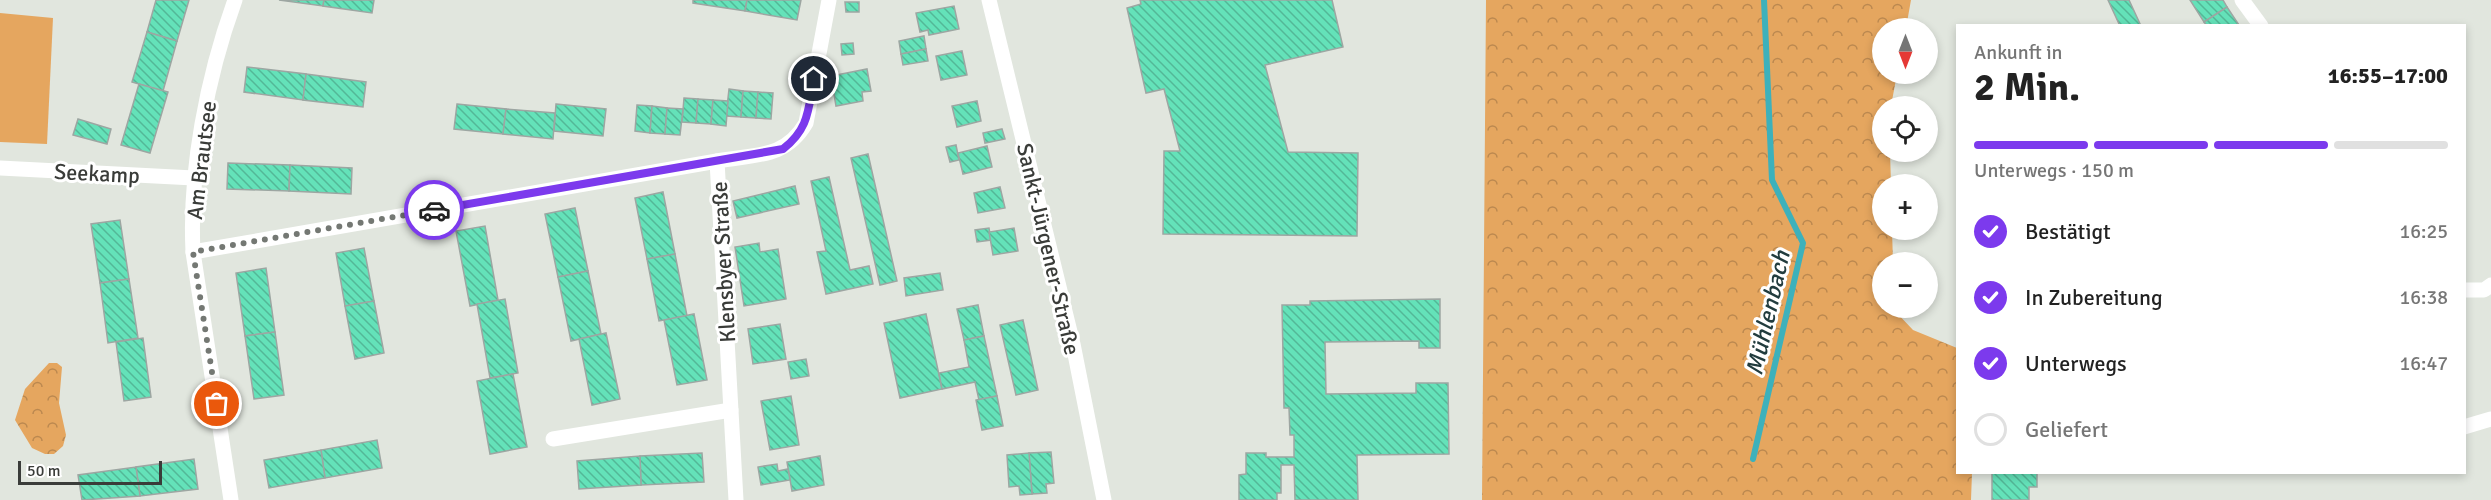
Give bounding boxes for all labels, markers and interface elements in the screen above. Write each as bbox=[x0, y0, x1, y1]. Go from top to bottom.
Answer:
north arrow bbox=[1872, 18, 1938, 84]
map controls bbox=[1872, 18, 1938, 318]
text: Ankunft in bbox=[1974, 40, 2062, 65]
pin bbox=[788, 53, 839, 104]
icon: home bbox=[797, 62, 830, 95]
text: 16:55–17:00 bbox=[2328, 62, 2448, 89]
text: 2 Min. bbox=[1974, 63, 2080, 111]
button: locate bbox=[1872, 96, 1938, 162]
street label: Am Brautsee bbox=[181, 99, 222, 221]
street label: Sankt-Jürgener-Straße bbox=[1011, 141, 1086, 358]
street label: Seekamp bbox=[54, 158, 140, 189]
text: Unterwegs · 150 m bbox=[1974, 158, 2134, 183]
button: + bbox=[1872, 174, 1938, 240]
courier bbox=[404, 180, 464, 240]
street label: Klensbyer Straße bbox=[706, 181, 741, 343]
icon: car bbox=[418, 194, 451, 227]
icon: check bbox=[1974, 215, 2007, 248]
text: Bestätigt bbox=[2025, 218, 2111, 245]
text: 16:25 bbox=[2399, 219, 2448, 244]
water label: Mühlenbach bbox=[1739, 247, 1797, 378]
button: − bbox=[1872, 252, 1938, 318]
icon: check bbox=[1974, 281, 2007, 314]
text: In Zubereitung bbox=[2025, 284, 2163, 311]
text: 16:38 bbox=[2399, 285, 2448, 310]
icon: check bbox=[1974, 347, 2007, 380]
text: Unterwegs bbox=[2025, 350, 2127, 377]
text: 16:47 bbox=[2399, 351, 2448, 376]
pin bbox=[191, 378, 242, 429]
icon: bag bbox=[200, 387, 233, 420]
text: Geliefert bbox=[2025, 416, 2108, 443]
scale bar bbox=[18, 458, 162, 486]
text: 50 m bbox=[27, 461, 61, 481]

